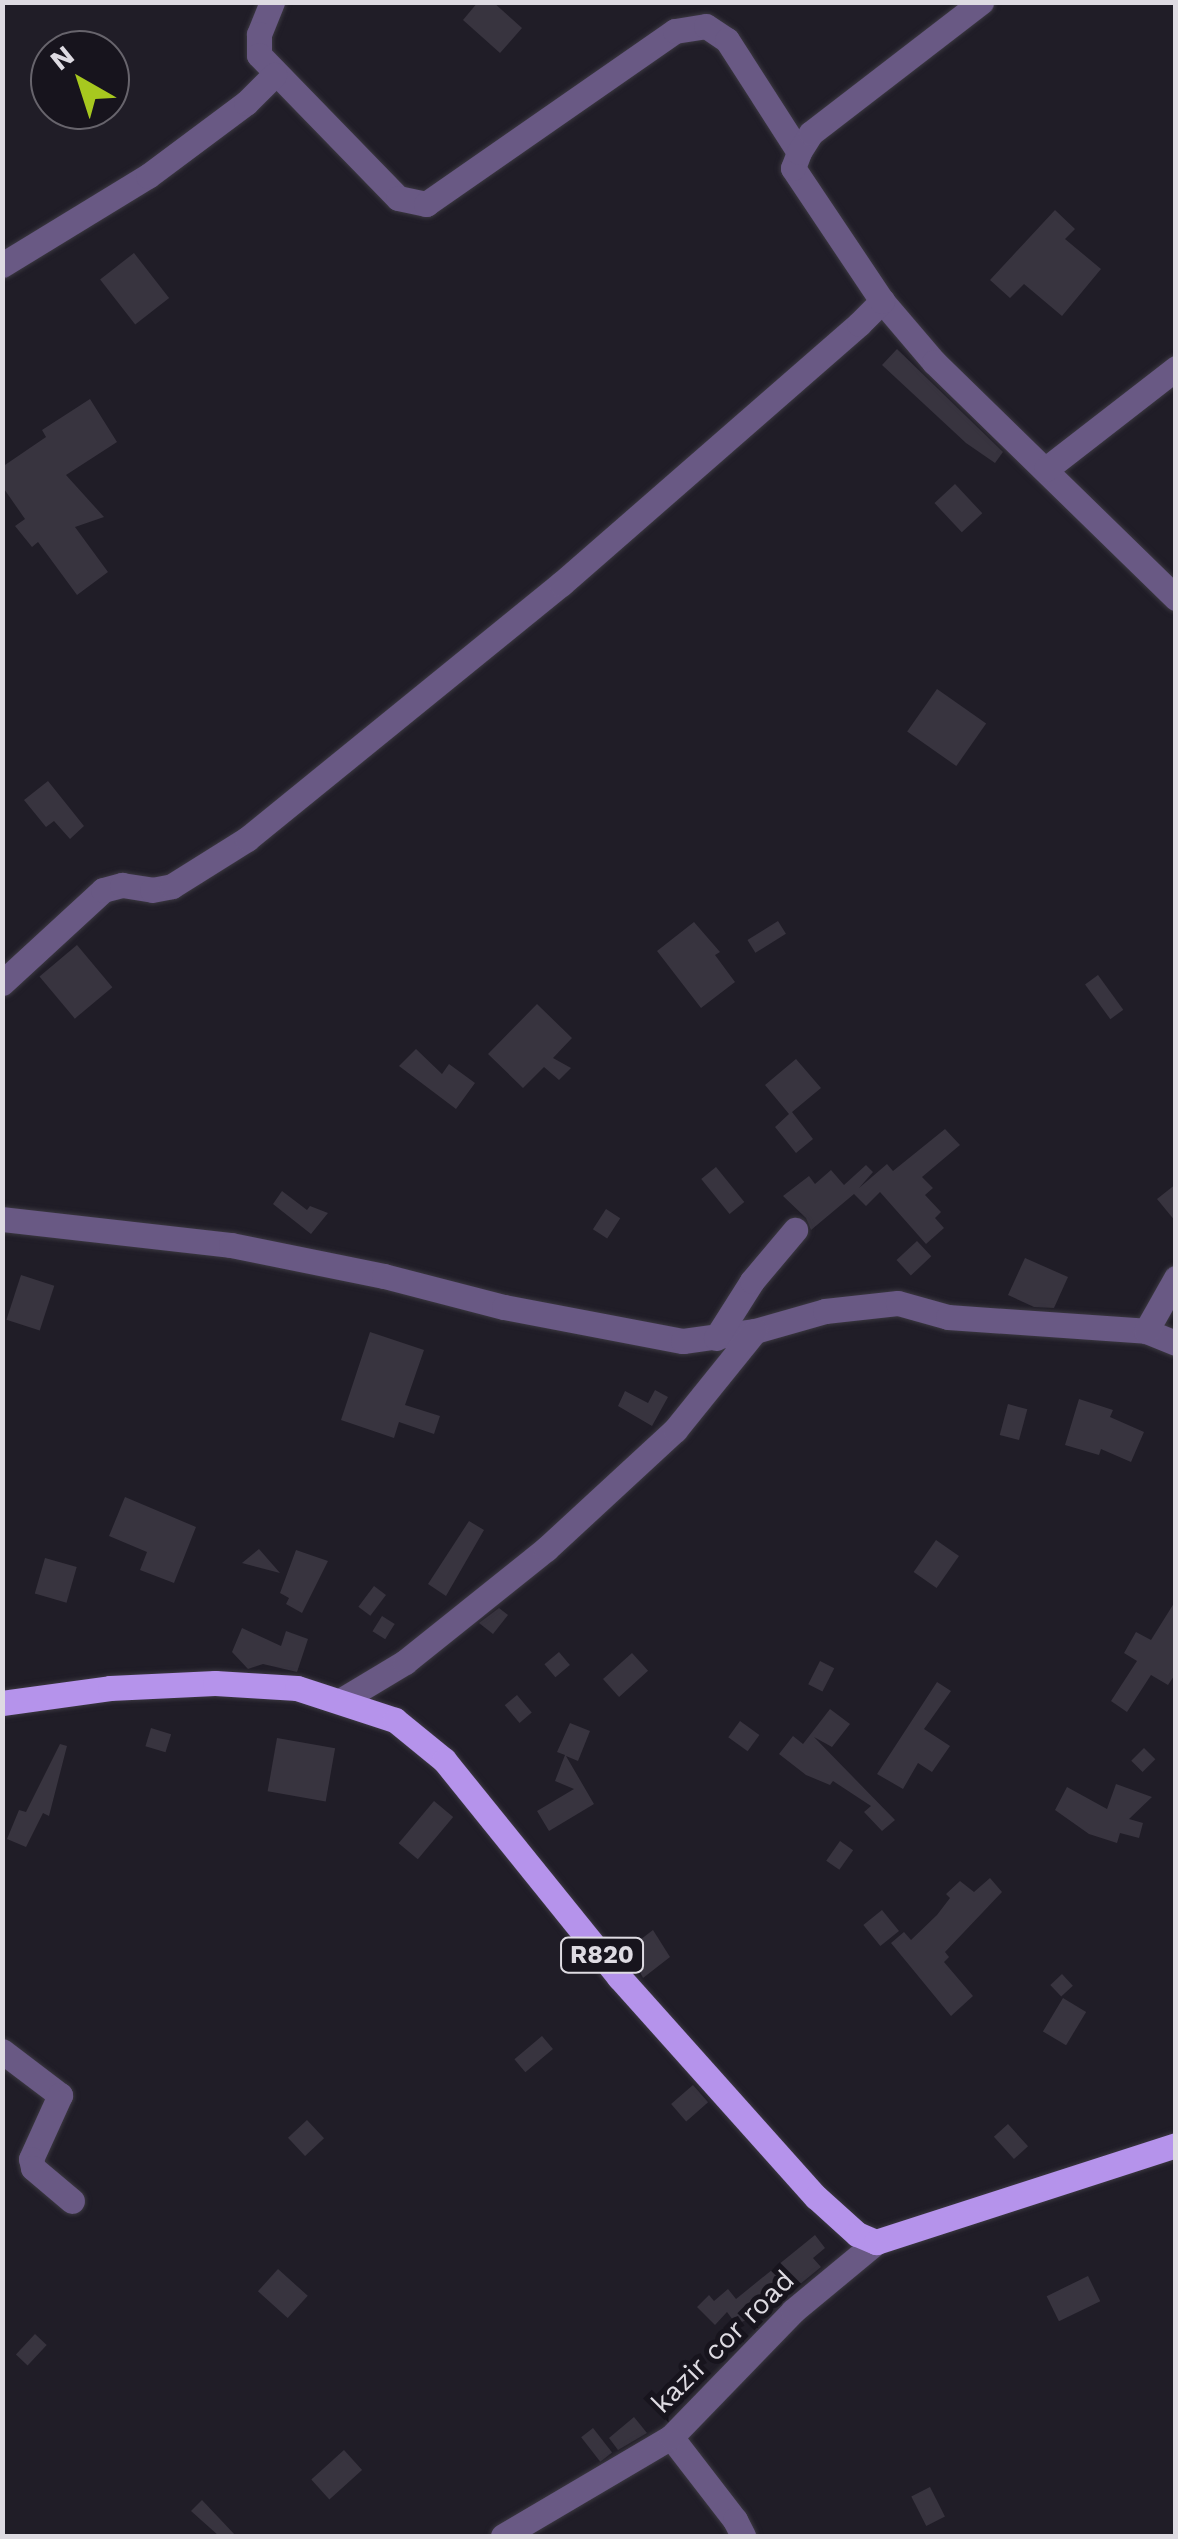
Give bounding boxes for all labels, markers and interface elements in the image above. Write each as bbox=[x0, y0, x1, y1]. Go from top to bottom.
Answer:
north arrow bbox=[30, 30, 130, 130]
text: N bbox=[44, 38, 81, 77]
road number: R820 bbox=[560, 1935, 644, 1975]
street label: kazir cor road bbox=[644, 2263, 802, 2421]

